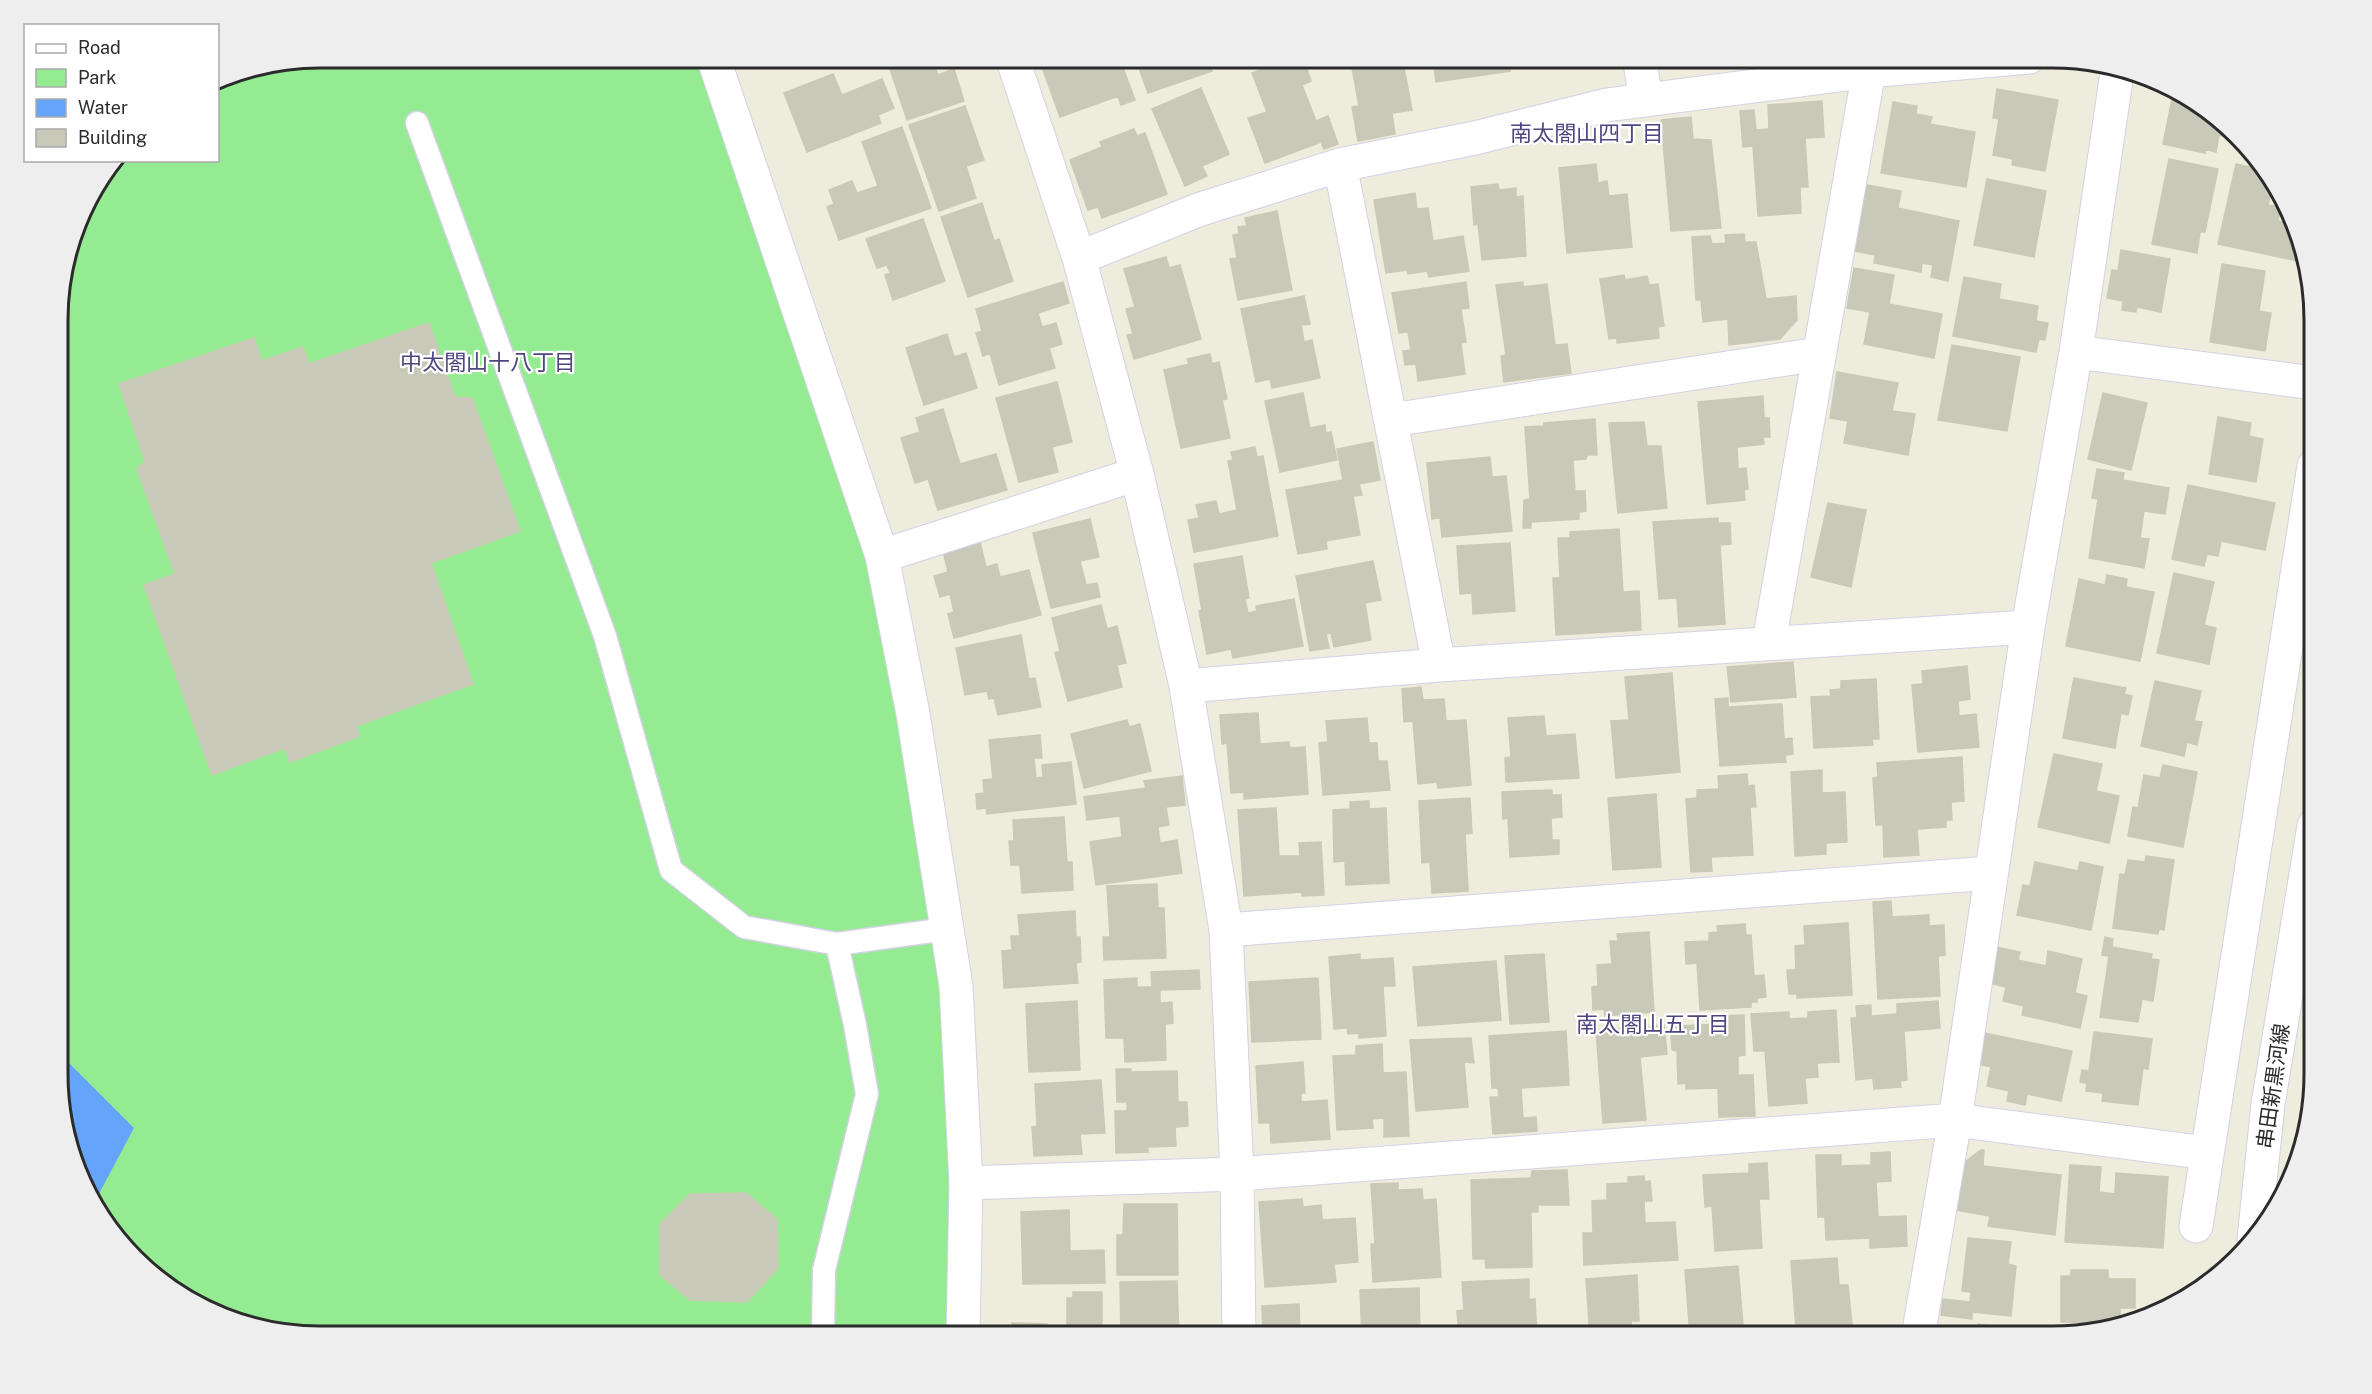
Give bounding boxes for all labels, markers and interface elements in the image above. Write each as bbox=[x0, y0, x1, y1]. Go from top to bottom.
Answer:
legend bbox=[24, 24, 219, 162]
text: Road bbox=[78, 37, 121, 58]
text: Park bbox=[78, 67, 116, 88]
text: Water bbox=[78, 97, 128, 118]
district label: 南太閤山四丁目 bbox=[1510, 120, 1664, 146]
text: Building bbox=[78, 127, 147, 148]
district label: 中太閤山十八丁目 bbox=[400, 349, 576, 375]
district label: 南太閤山五丁目 bbox=[1576, 1011, 1730, 1037]
street label: 串田新黒河線 bbox=[2252, 1022, 2294, 1150]

